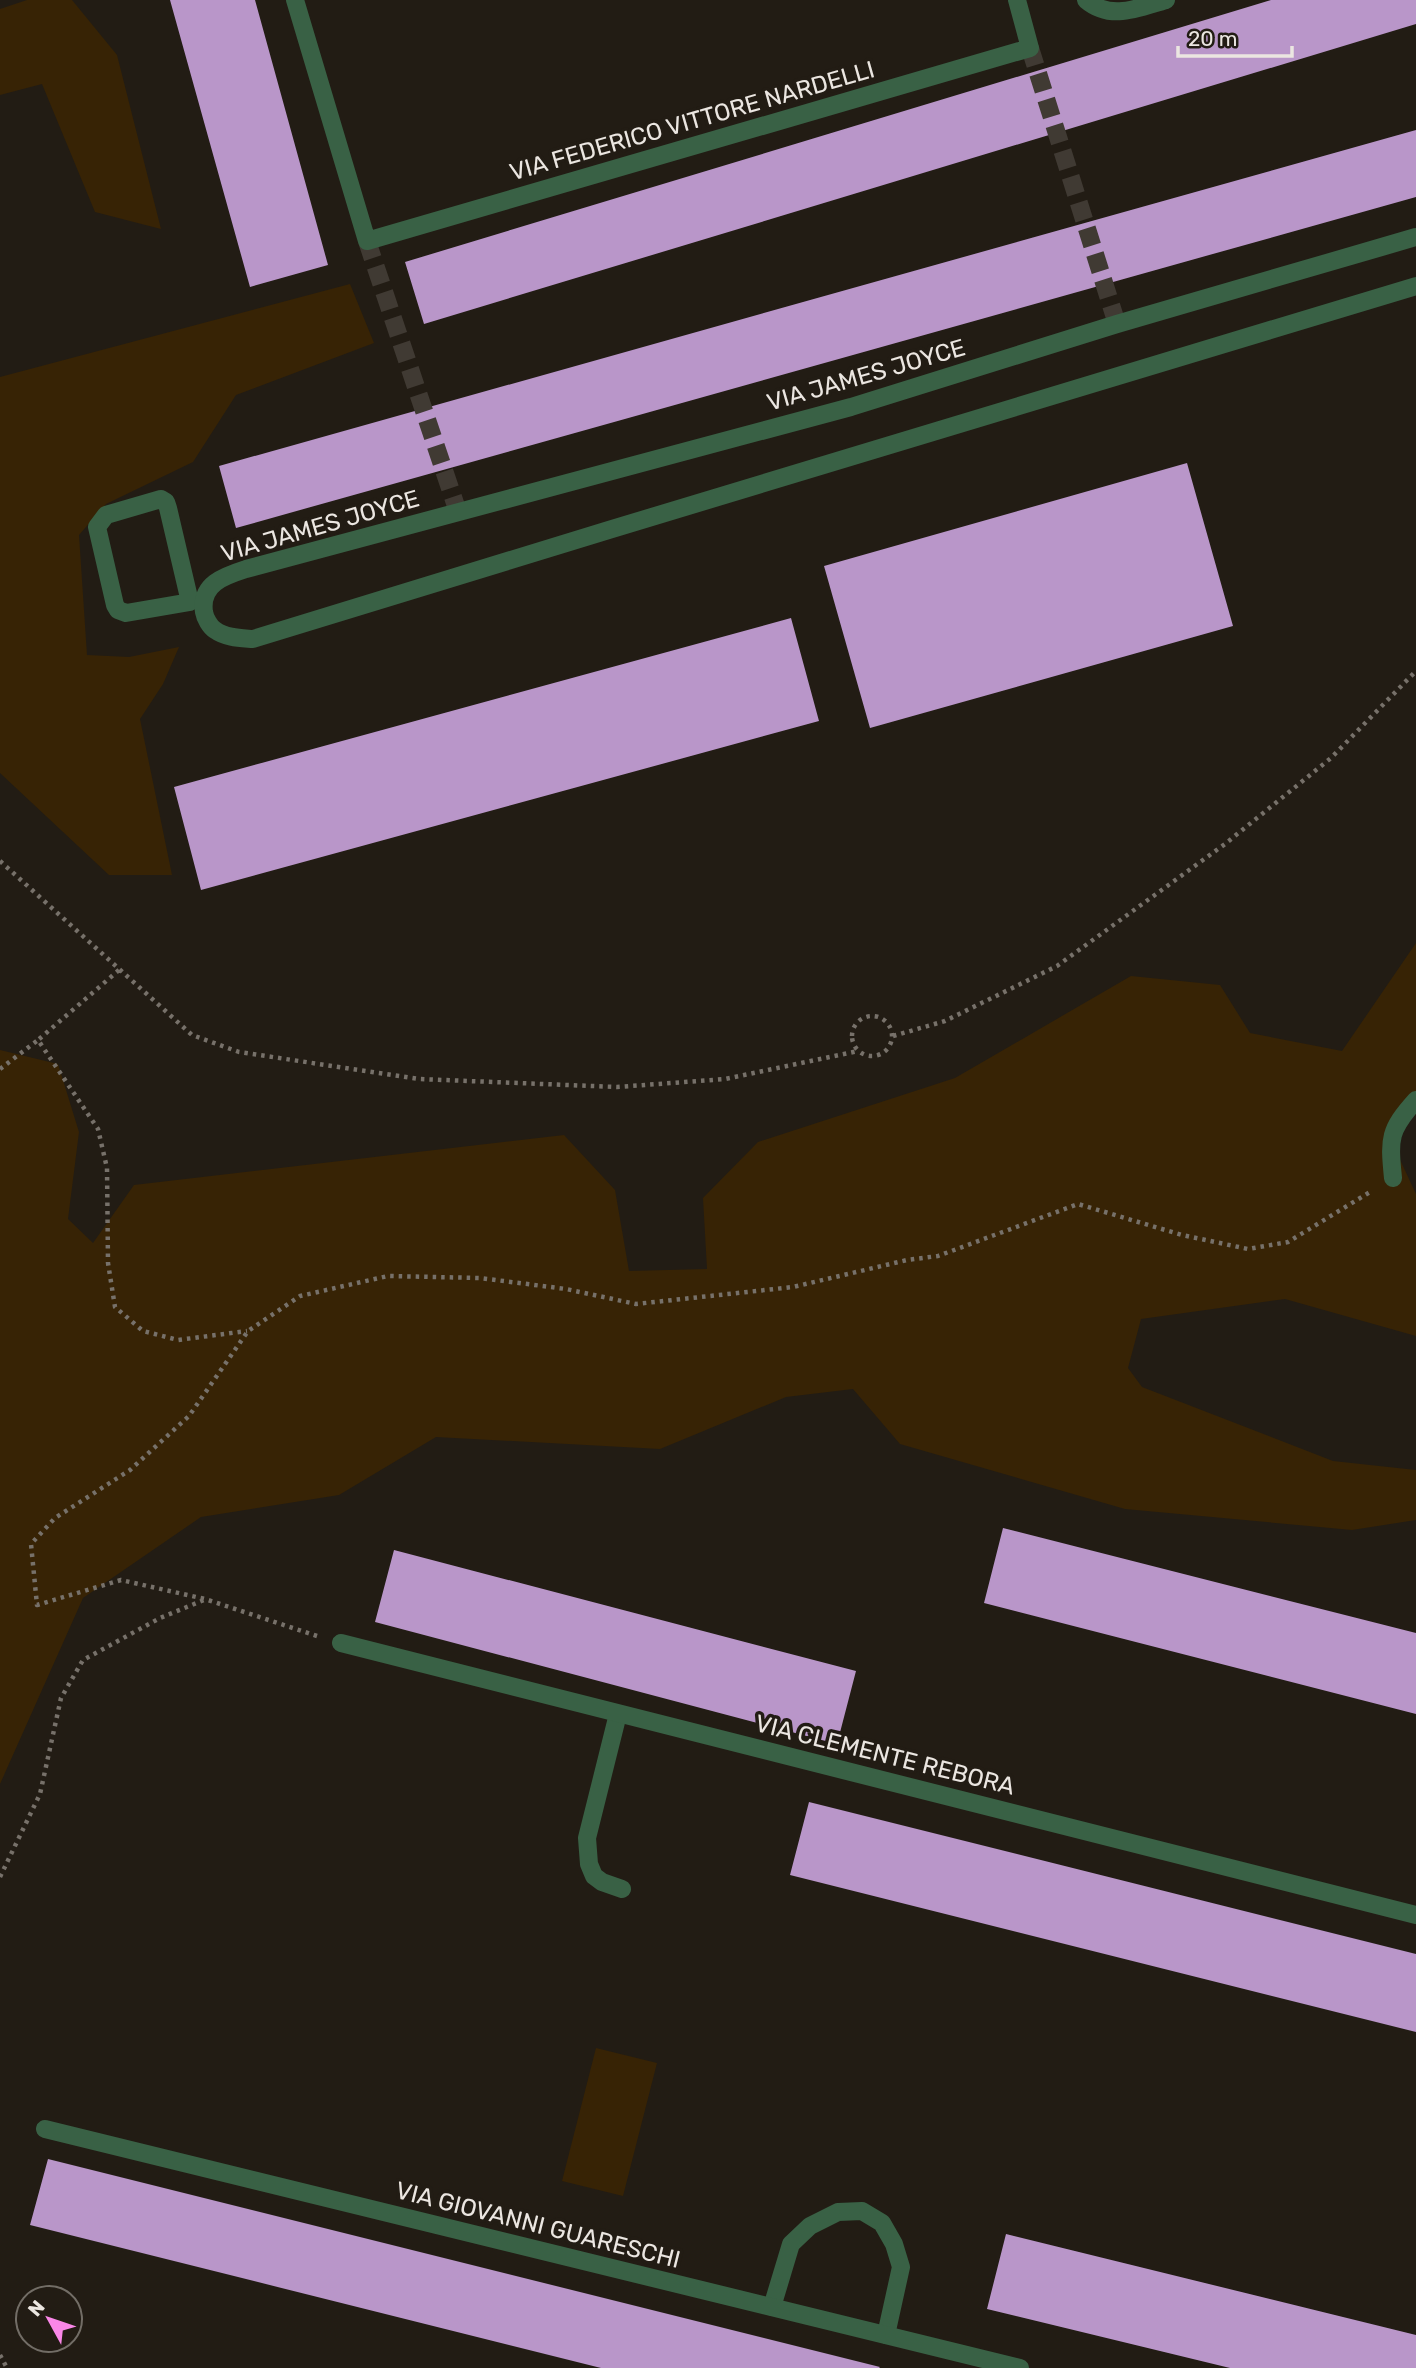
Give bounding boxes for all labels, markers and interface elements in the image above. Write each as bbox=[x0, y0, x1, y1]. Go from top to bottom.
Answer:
scale bar bbox=[1178, 14, 1292, 58]
text: 20 m bbox=[1188, 26, 1237, 51]
street label: VIA FEDERICO VITTORE NARDELLI bbox=[506, 55, 878, 187]
street label: VIA JAMES JOYCE bbox=[764, 333, 968, 417]
street label: VIA JAMES JOYCE bbox=[218, 484, 422, 568]
street label: VIA CLEMENTE REBORA bbox=[752, 1709, 1018, 1801]
street label: VIA GIOVANNI GUARESCHI bbox=[393, 2176, 683, 2274]
north arrow bbox=[14, 2284, 84, 2354]
text: N bbox=[23, 2296, 50, 2321]

